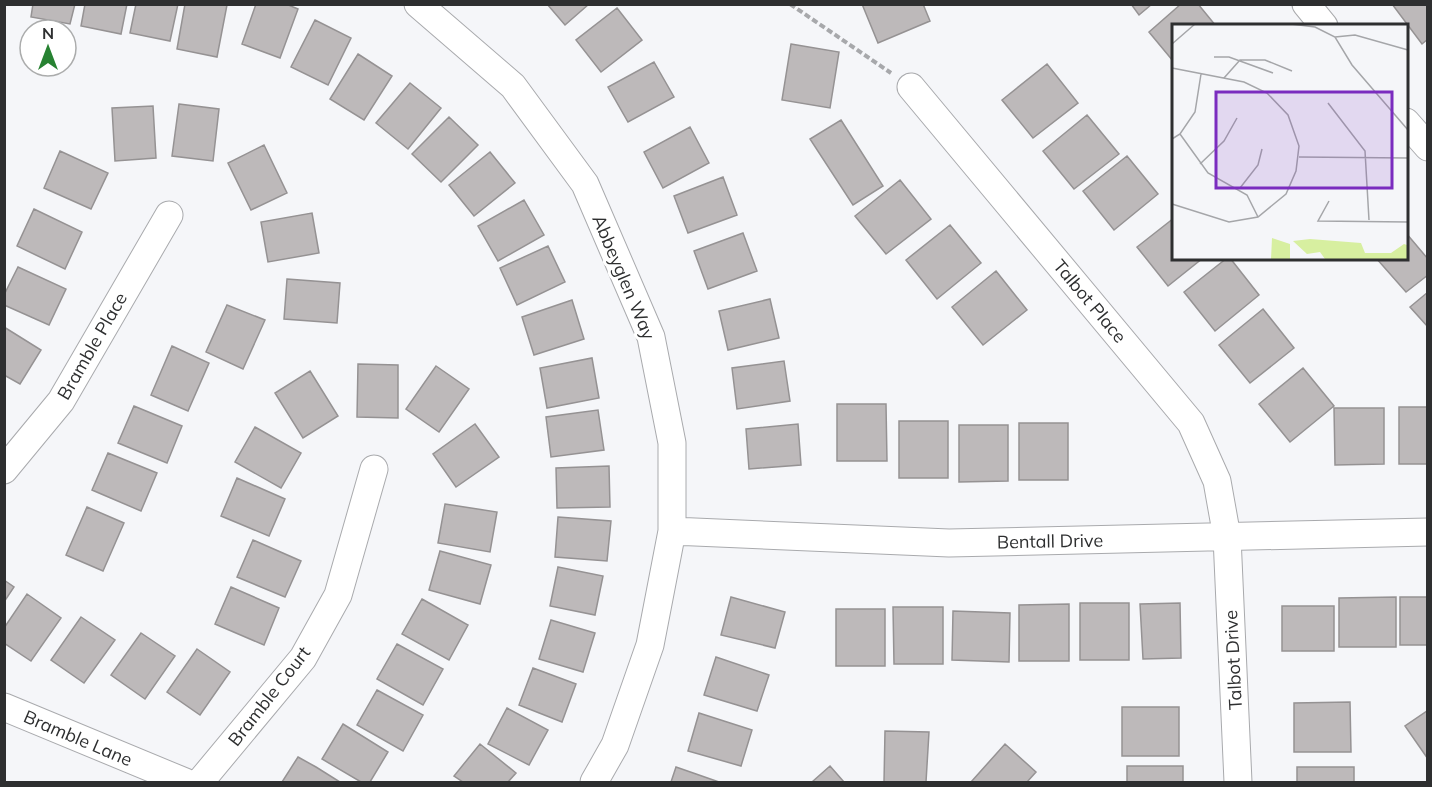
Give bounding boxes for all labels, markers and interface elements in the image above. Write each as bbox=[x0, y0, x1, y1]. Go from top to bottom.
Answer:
north arrow bbox=[18, 18, 78, 78]
text: N bbox=[42, 23, 54, 43]
inset map bbox=[1172, 24, 1408, 260]
street label: Abbeyglen Way bbox=[587, 211, 661, 343]
street label: Talbot Place bbox=[1048, 255, 1132, 347]
street label: Bramble Place bbox=[52, 288, 132, 404]
street label: Bentall Drive bbox=[997, 529, 1103, 553]
street label: Talbot Drive bbox=[1219, 609, 1247, 711]
street label: Bramble Court bbox=[223, 641, 315, 751]
street label: Bramble Lane bbox=[20, 705, 136, 771]

